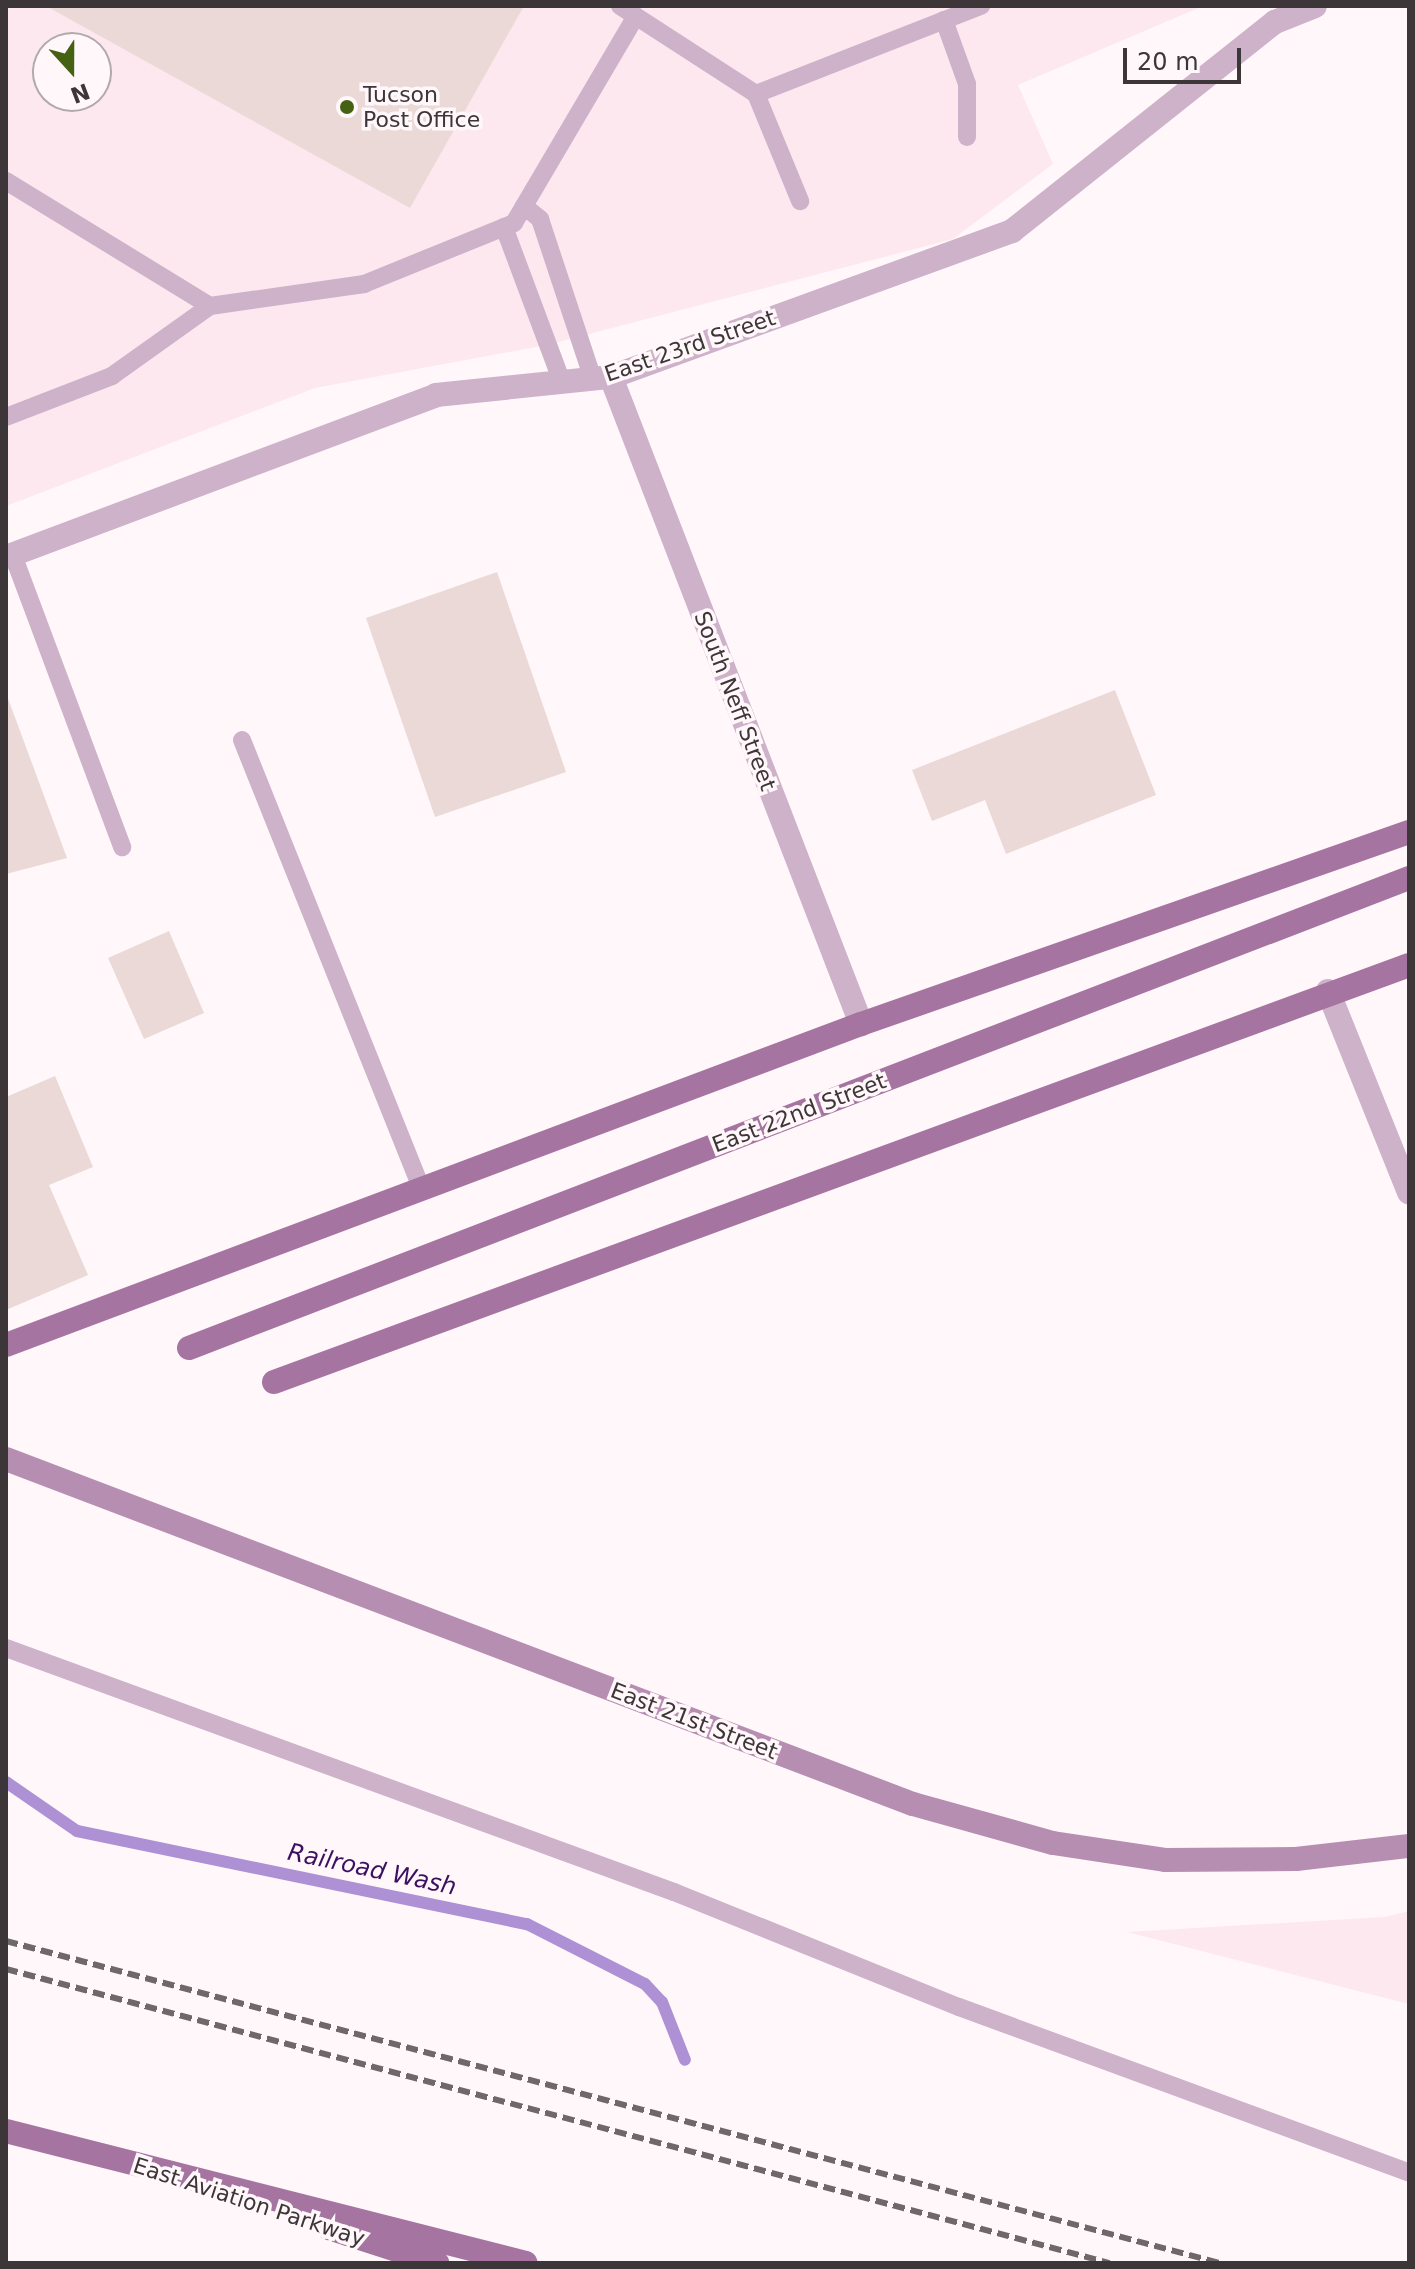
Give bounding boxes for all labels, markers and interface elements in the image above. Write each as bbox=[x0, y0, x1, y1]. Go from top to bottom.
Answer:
north arrow bbox=[32, 32, 112, 112]
scale bar bbox=[1127, 32, 1245, 82]
text: 20 m bbox=[1137, 48, 1199, 76]
text: N bbox=[67, 78, 93, 108]
place label: Tucson Post Office bbox=[363, 81, 480, 132]
marker: Tucson Post Office bbox=[338, 98, 356, 116]
street label: East 23rd Street bbox=[601, 304, 779, 388]
street label: South Neff Street bbox=[689, 608, 781, 794]
street label: East 22nd Street bbox=[708, 1068, 890, 1158]
street label: East 21st Street bbox=[607, 1677, 781, 1765]
water label: Railroad Wash bbox=[285, 1838, 459, 1902]
street label: East Aviation Parkway bbox=[130, 2152, 368, 2252]

